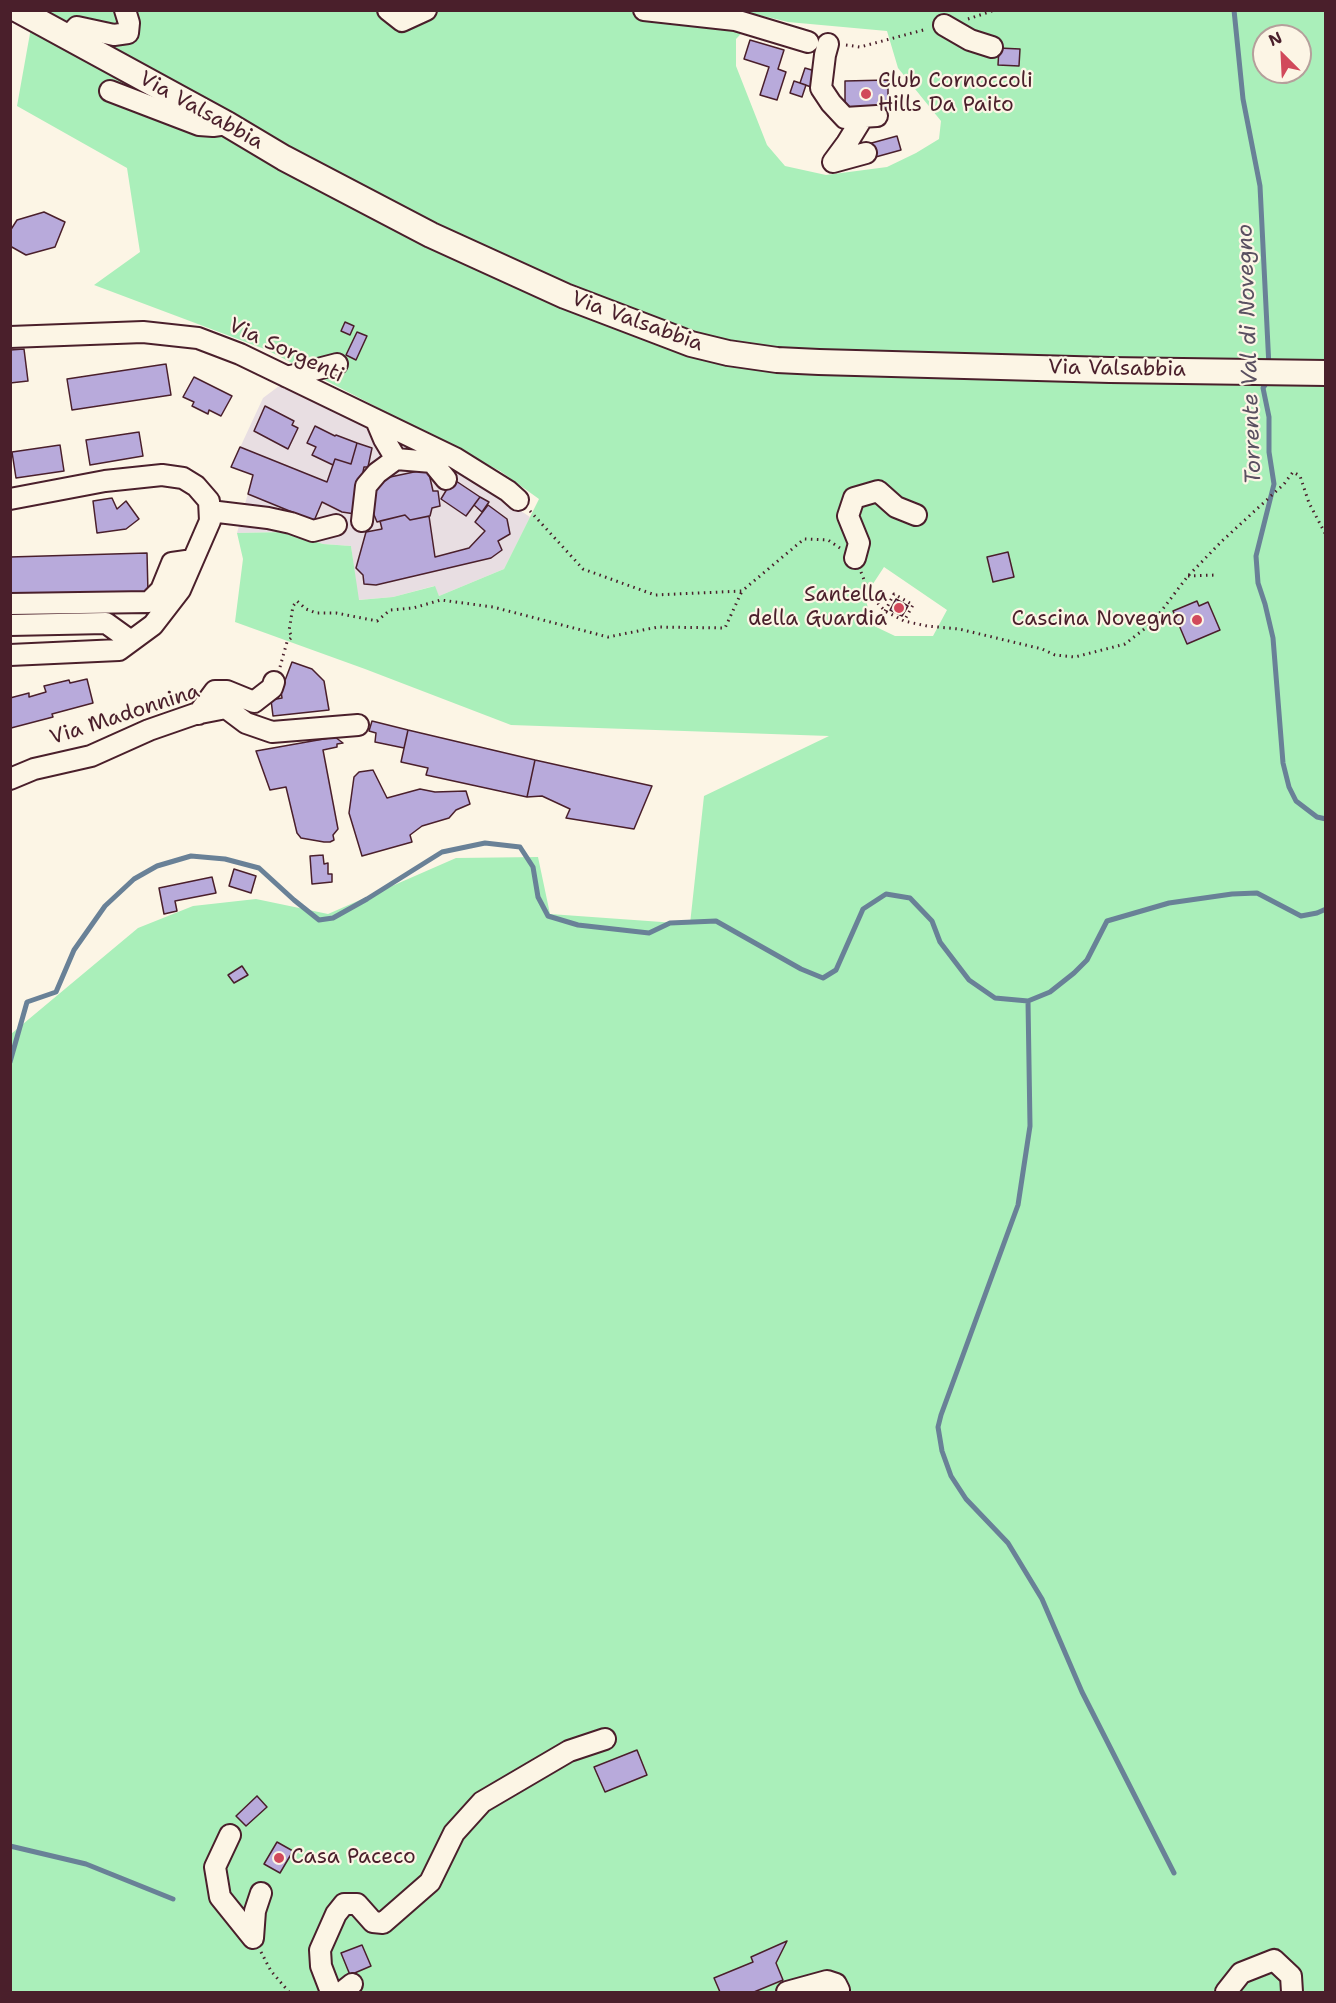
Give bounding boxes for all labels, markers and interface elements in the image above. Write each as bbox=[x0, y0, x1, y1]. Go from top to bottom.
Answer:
north arrow bbox=[1252, 24, 1312, 84]
text: N bbox=[1265, 27, 1285, 51]
street label: Via Valsabbia bbox=[135, 67, 267, 155]
place label: Club Cornoccoli Hills Da Paito bbox=[878, 69, 1033, 119]
marker: Club Cornoccoli Hills Da Paito bbox=[859, 87, 873, 101]
water label: Torrente Val di Novegno bbox=[1232, 223, 1268, 485]
street label: Via Valsabbia bbox=[568, 287, 706, 357]
street label: Via Sorgenti bbox=[224, 313, 348, 389]
street label: Via Valsabbia bbox=[1048, 355, 1186, 383]
place label: Santella della Guardia bbox=[748, 583, 887, 633]
marker: Santella della Guardia bbox=[892, 601, 906, 615]
place label: Cascina Novegno bbox=[1012, 607, 1185, 633]
marker: Cascina Novegno bbox=[1190, 613, 1204, 627]
street label: Via Madonnina bbox=[47, 679, 203, 751]
place label: Casa Paceco bbox=[291, 1845, 416, 1871]
marker: Casa Paceco bbox=[272, 1851, 286, 1865]

